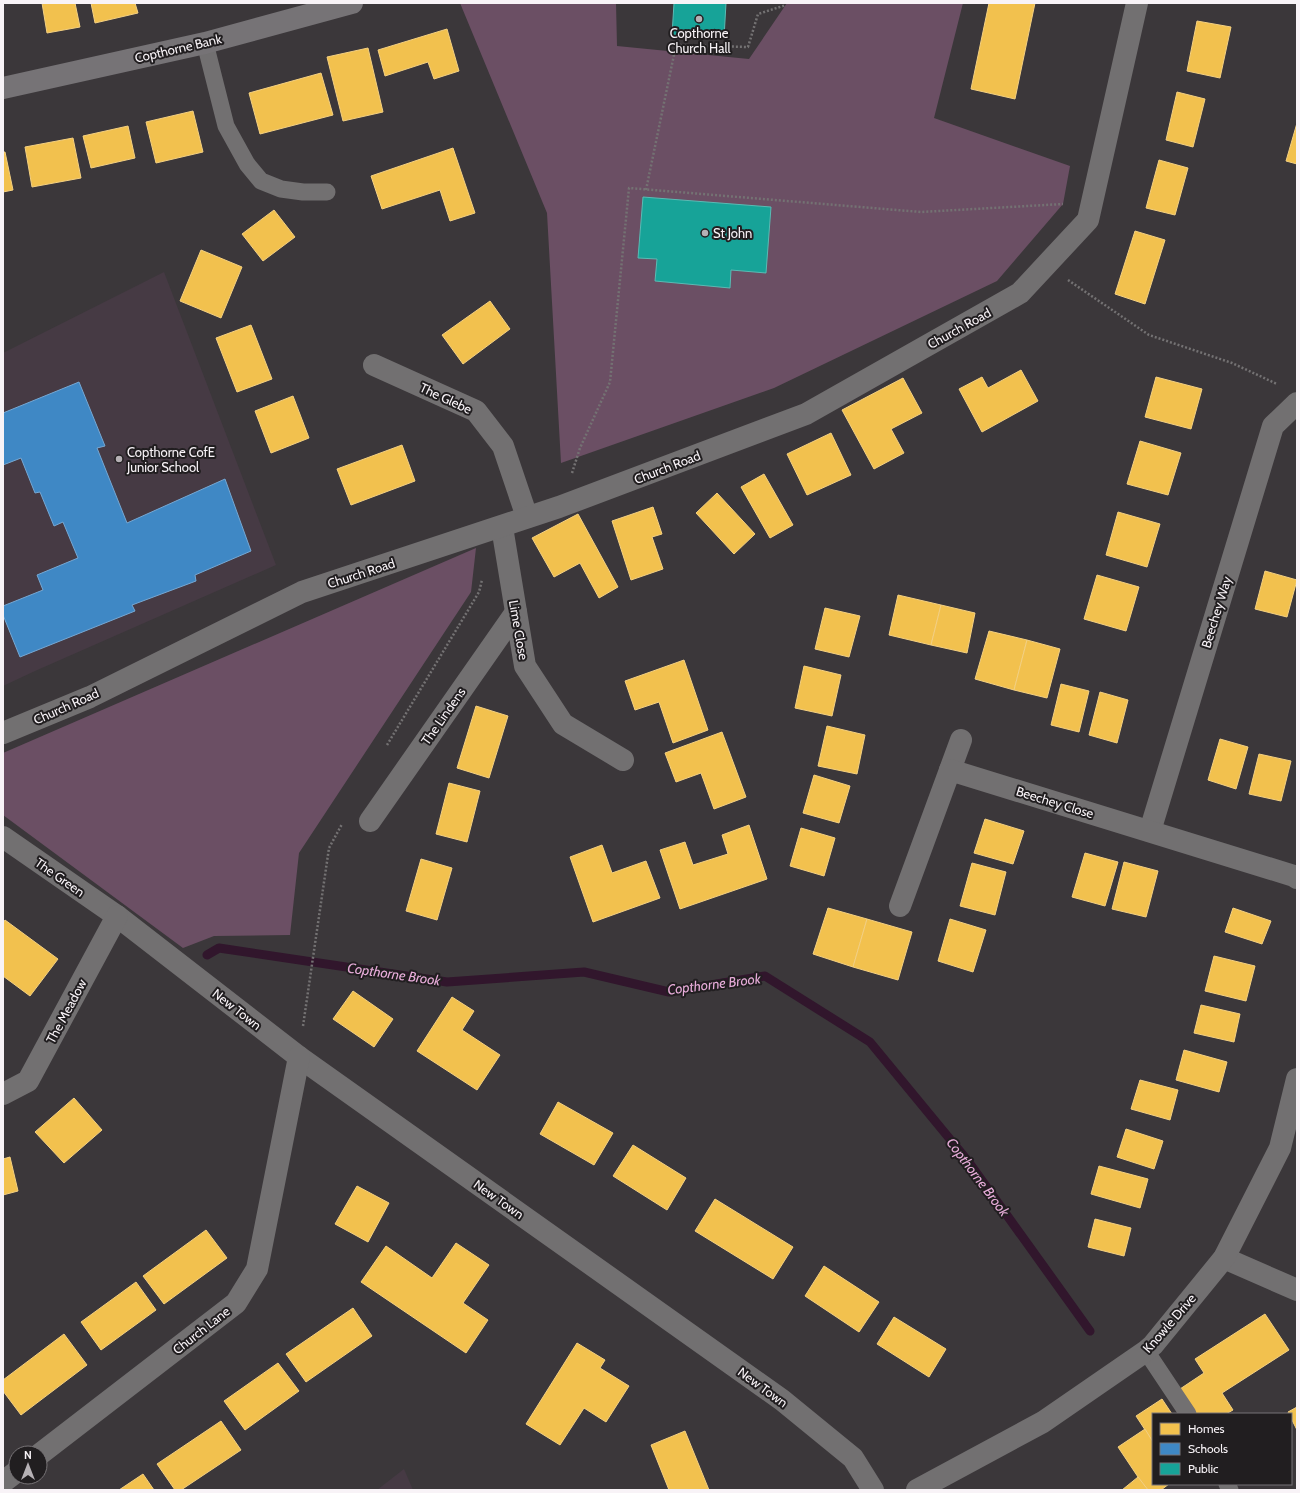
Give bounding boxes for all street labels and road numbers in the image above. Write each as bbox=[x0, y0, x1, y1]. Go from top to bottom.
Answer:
street label: Copthorne Bank bbox=[133, 30, 223, 66]
street label: Church Road bbox=[925, 304, 993, 352]
street label: The Glebe bbox=[417, 379, 475, 417]
street label: Church Road bbox=[632, 447, 702, 487]
street label: Church Road bbox=[325, 555, 397, 591]
street label: Beechey Way bbox=[1197, 574, 1235, 650]
street label: Lime Close bbox=[506, 599, 532, 661]
street label: Church Road bbox=[31, 684, 101, 728]
street label: The Lindens bbox=[417, 684, 469, 748]
street label: Beechey Close bbox=[1014, 783, 1096, 821]
street label: The Green bbox=[32, 854, 88, 900]
street label: The Meadow bbox=[42, 976, 90, 1046]
street label: New Town bbox=[209, 985, 265, 1033]
street label: New Town bbox=[471, 1176, 527, 1222]
street label: Knowle Drive bbox=[1139, 1290, 1199, 1356]
street label: Church Lane bbox=[169, 1302, 233, 1357]
street label: New Town bbox=[735, 1364, 791, 1410]

